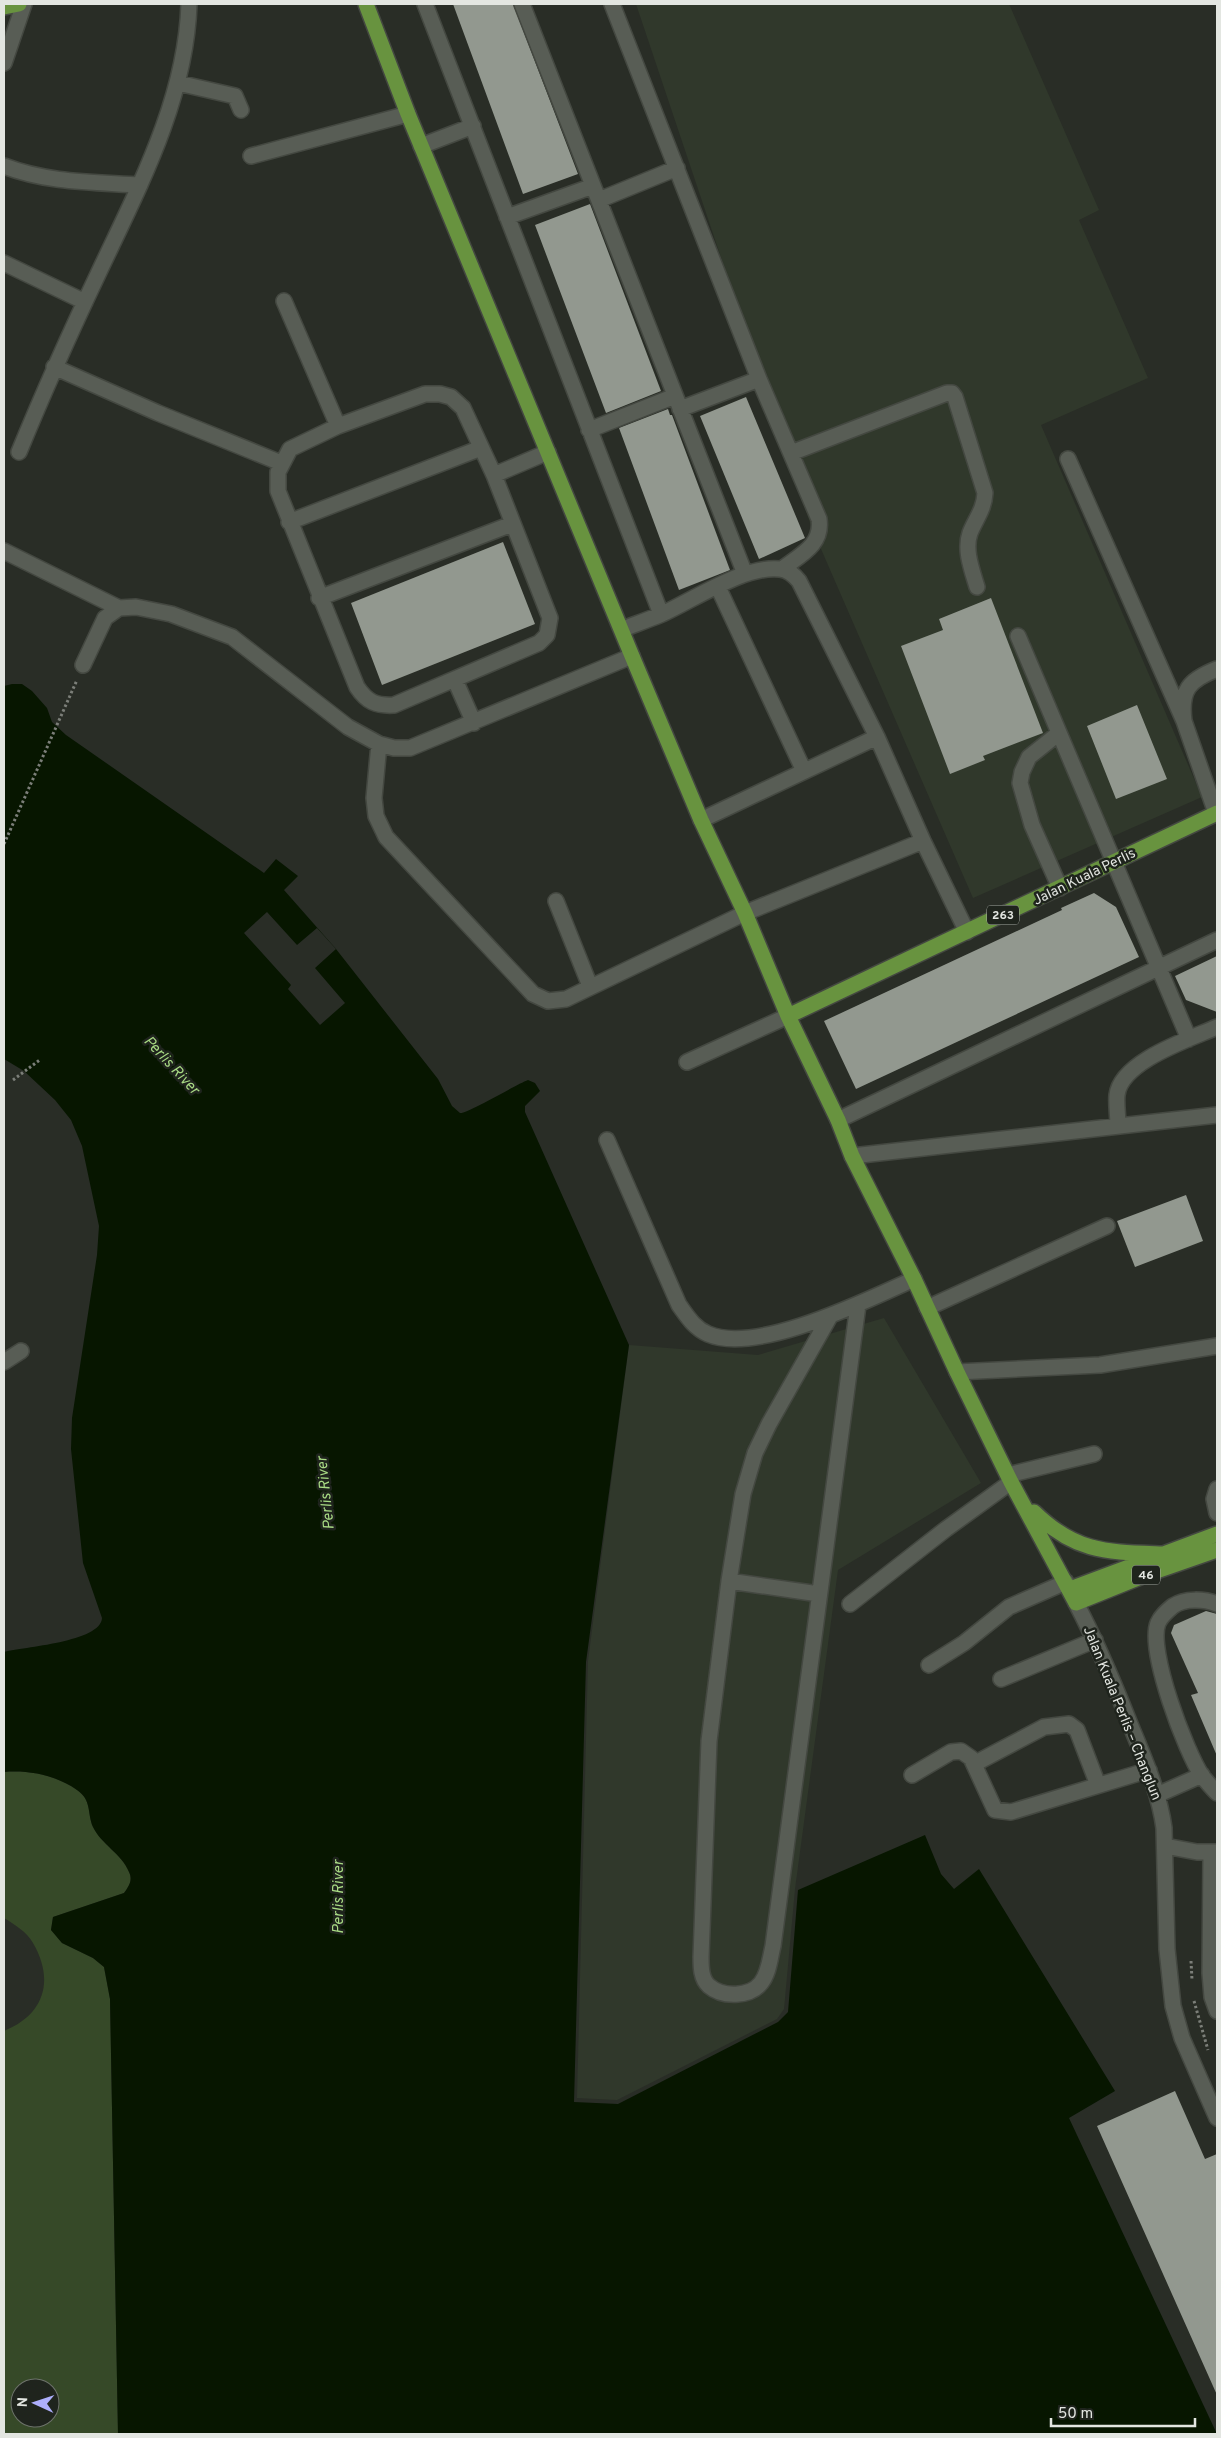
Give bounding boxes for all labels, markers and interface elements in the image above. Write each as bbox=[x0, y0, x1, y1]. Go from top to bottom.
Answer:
street label: Jalan Kuala Perlis bbox=[1031, 845, 1139, 910]
road number: 263 bbox=[987, 906, 1019, 924]
water label: Perlis River bbox=[139, 1033, 204, 1100]
water label: Perlis River bbox=[313, 1454, 340, 1531]
road number: 46 bbox=[1132, 1566, 1160, 1584]
street label: Jalan Kuala Perlis – Changlun bbox=[1079, 1624, 1164, 1803]
water label: Perlis River bbox=[330, 1859, 349, 1934]
north arrow bbox=[10, 2378, 60, 2428]
scale bar bbox=[1051, 2396, 1195, 2428]
text: N bbox=[15, 2397, 32, 2408]
text: 50 m bbox=[1058, 2405, 1093, 2424]

